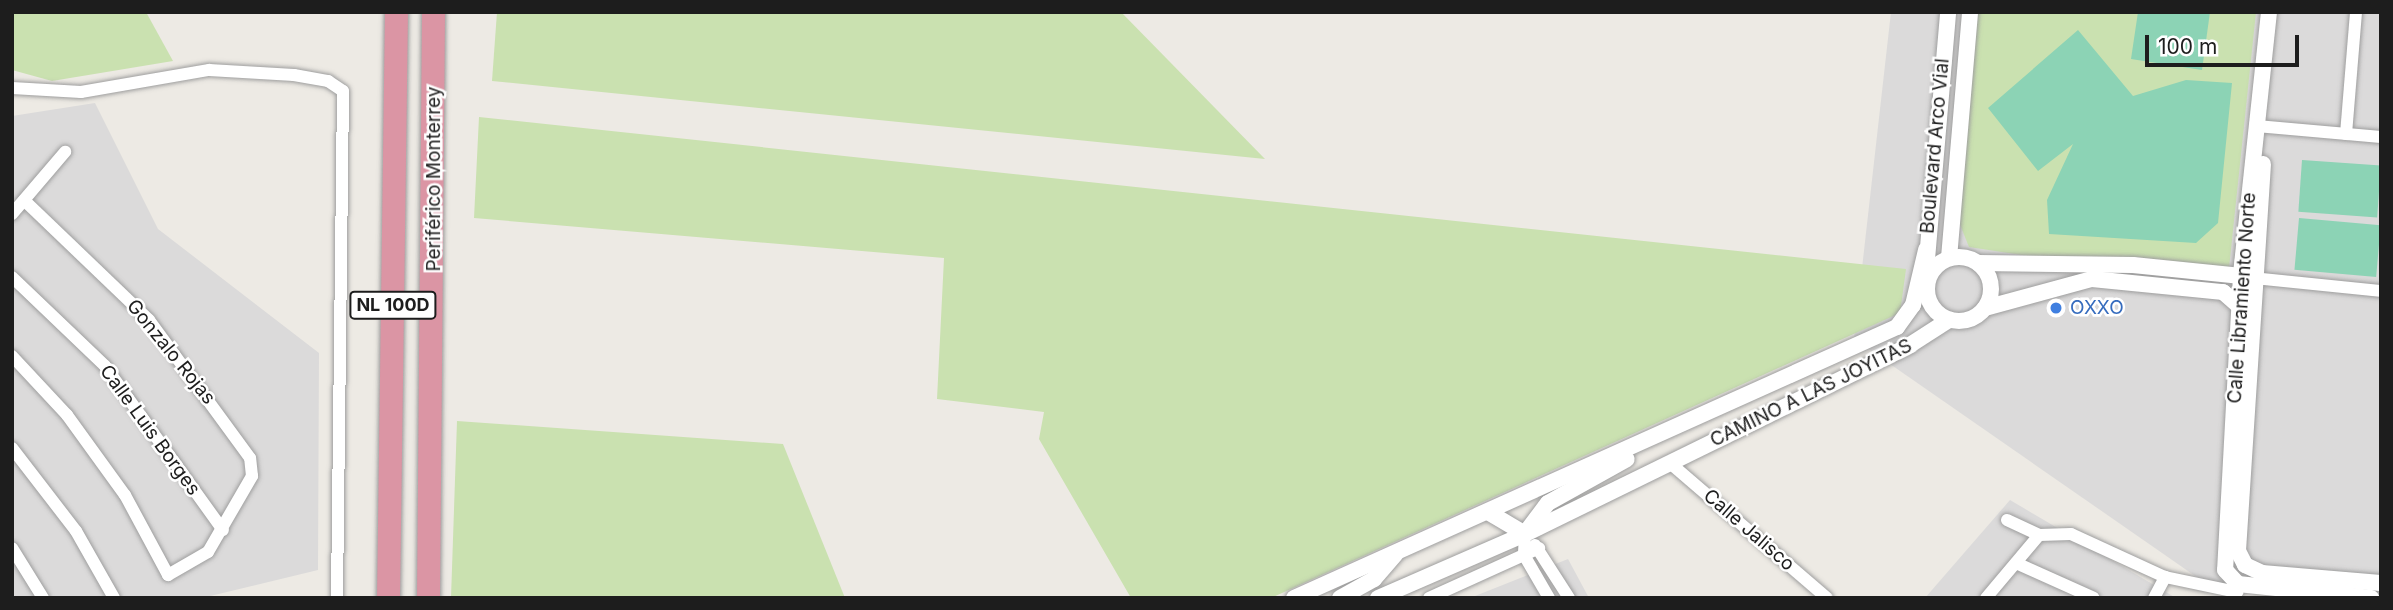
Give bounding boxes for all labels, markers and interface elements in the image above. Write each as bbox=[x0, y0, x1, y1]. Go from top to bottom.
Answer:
scale bar bbox=[2148, 21, 2302, 65]
text: 100 m bbox=[2158, 34, 2217, 59]
street label: Boulevard Arco Vial bbox=[1916, 57, 1954, 235]
street label: Periférico Monterrey bbox=[423, 87, 445, 271]
street label: Calle Libramiento Norte bbox=[2223, 192, 2261, 404]
road number: NL 100D bbox=[349, 290, 437, 320]
street label: Gonzalo Rojas bbox=[122, 295, 220, 409]
place label: OXXO bbox=[2070, 297, 2124, 319]
marker: OXXO bbox=[2048, 300, 2064, 316]
street label: CAMINO A LAS JOYITAS bbox=[1706, 334, 1916, 452]
street label: Calle Luis Borges bbox=[95, 360, 205, 500]
street label: Calle Jalisco bbox=[1699, 484, 1799, 576]

